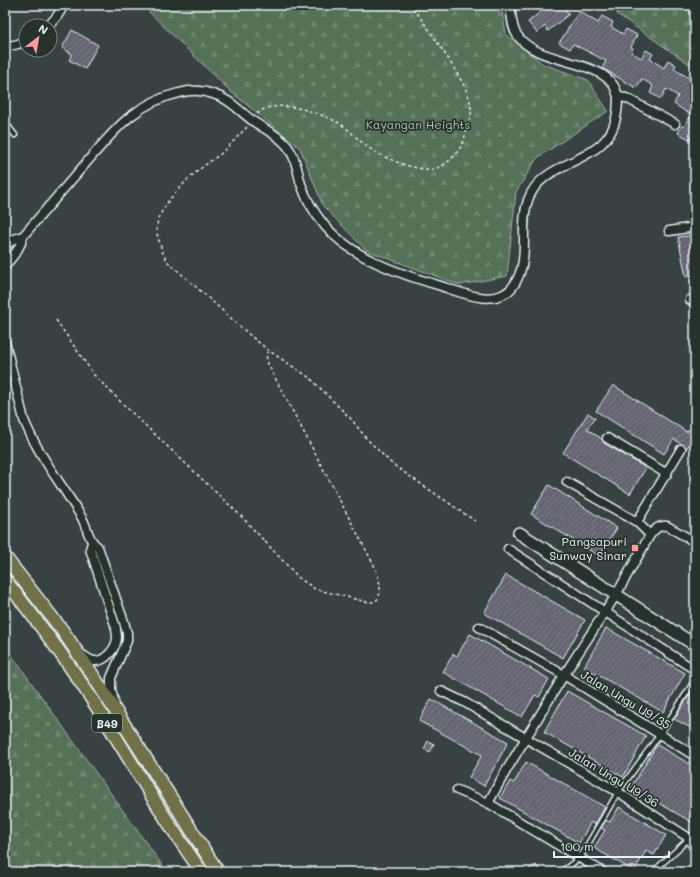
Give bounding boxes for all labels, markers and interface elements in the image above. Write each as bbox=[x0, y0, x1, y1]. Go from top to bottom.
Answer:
north arrow bbox=[18, 18, 58, 58]
text: N bbox=[36, 20, 51, 38]
park label: Kayangan Heights bbox=[366, 116, 470, 132]
place label: Pangsapuri Sunway Sinar bbox=[550, 533, 627, 563]
marker: Pangsapuri Sunway Sinar bbox=[630, 543, 640, 553]
street label: Jalan Ungu U9/35 bbox=[578, 666, 674, 732]
road number: B49 bbox=[92, 714, 122, 732]
street label: Jalan Ungu U9/36 bbox=[566, 744, 662, 810]
scale bar bbox=[554, 833, 669, 859]
text: 100 m bbox=[560, 838, 594, 854]

